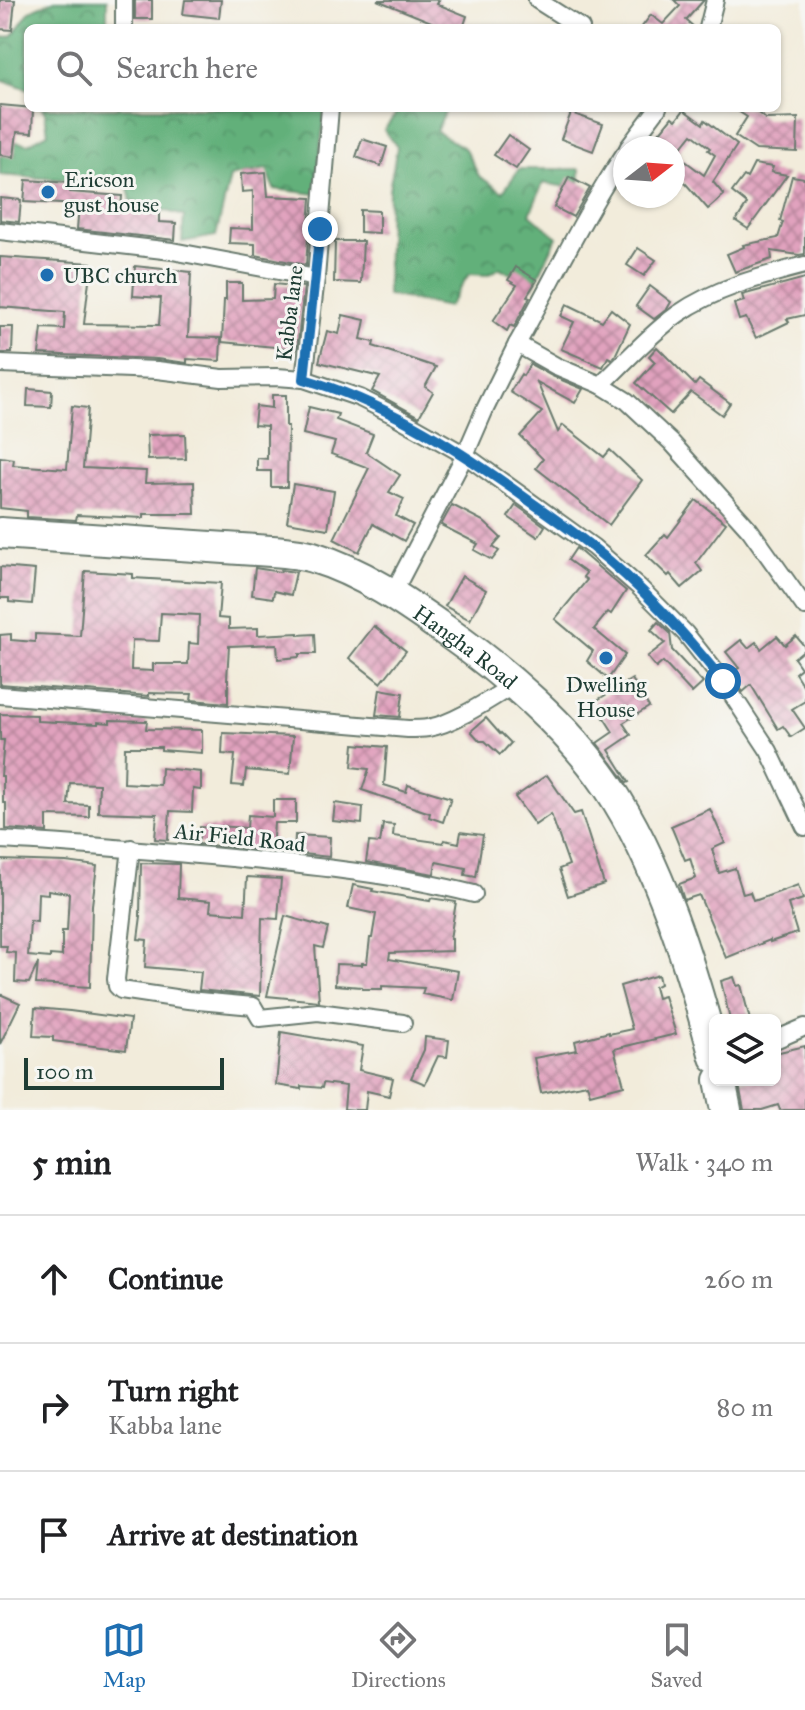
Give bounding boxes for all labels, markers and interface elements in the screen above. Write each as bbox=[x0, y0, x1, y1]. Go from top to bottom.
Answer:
search box bbox=[24, 24, 781, 112]
icon: search bbox=[52, 46, 96, 90]
text: Search here bbox=[116, 50, 258, 86]
north arrow bbox=[613, 136, 685, 208]
place label: Ericson gust house bbox=[64, 166, 159, 218]
marker: Ericson gust house bbox=[39, 183, 57, 201]
route end bbox=[302, 211, 338, 247]
place label: UBC church bbox=[63, 262, 177, 289]
street label: Kabba lane bbox=[270, 263, 309, 363]
marker: UBC church bbox=[38, 266, 56, 284]
street label: Hangha Road bbox=[408, 599, 523, 695]
marker: Dwelling House bbox=[597, 649, 615, 667]
route start bbox=[705, 663, 741, 699]
place label: Dwelling House bbox=[566, 671, 647, 723]
street label: Air Field Road bbox=[172, 817, 307, 858]
map controls bbox=[709, 1014, 781, 1086]
button: layers bbox=[709, 1014, 781, 1086]
scale bar bbox=[24, 1054, 224, 1090]
text: 100 m bbox=[36, 1058, 93, 1085]
text: 5 min bbox=[32, 1142, 111, 1183]
text: Walk · 340 m bbox=[635, 1146, 773, 1178]
icon: ahead bbox=[32, 1257, 76, 1301]
text: Continue bbox=[108, 1261, 223, 1297]
text: 260 m bbox=[704, 1263, 773, 1295]
text: Turn right bbox=[108, 1373, 239, 1409]
icon: right bbox=[32, 1385, 76, 1429]
text: 80 m bbox=[717, 1391, 773, 1423]
text: Kabba lane bbox=[108, 1409, 222, 1441]
icon: arrive bbox=[32, 1513, 76, 1557]
text: Arrive at destination bbox=[108, 1517, 358, 1553]
tab: Map bbox=[102, 1618, 146, 1693]
tab: Directions bbox=[351, 1618, 446, 1693]
tab: Saved bbox=[650, 1618, 703, 1693]

